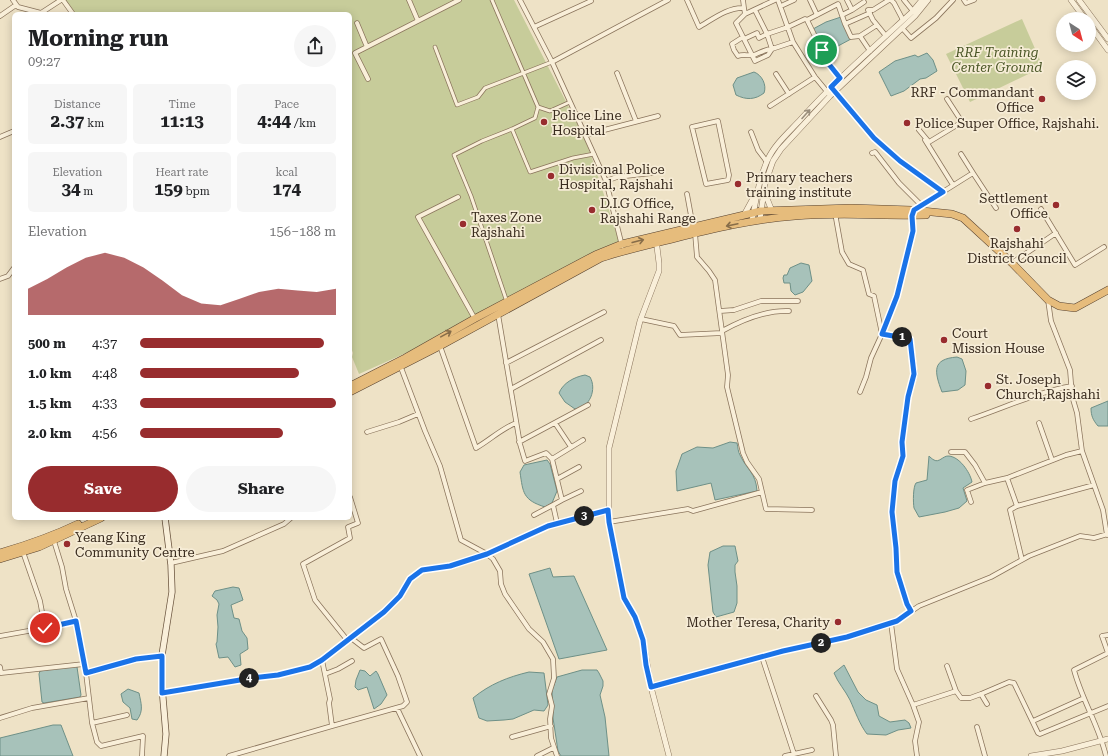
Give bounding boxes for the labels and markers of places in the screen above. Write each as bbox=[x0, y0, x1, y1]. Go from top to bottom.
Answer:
pin bbox=[805, 33, 839, 67]
place label: RRF - Commandant Office bbox=[911, 85, 1034, 115]
marker: RRF - Commandant Office bbox=[1037, 94, 1047, 104]
place label: Police Line Hospital bbox=[552, 108, 622, 138]
place label: Police Super Office, Rajshahi. bbox=[915, 116, 1099, 131]
marker: Police Line Hospital bbox=[539, 117, 549, 127]
marker: Police Super Office, Rajshahi. bbox=[902, 118, 912, 128]
place label: Divisional Police Hospital, Rajshahi bbox=[559, 162, 673, 192]
place label: Primary teachers training institute bbox=[746, 170, 852, 200]
marker: Divisional Police Hospital, Rajshahi bbox=[546, 171, 556, 181]
marker: Primary teachers training institute bbox=[733, 179, 743, 189]
place label: Settlement Office bbox=[979, 191, 1048, 221]
place label: D.I.G Office, Rajshahi Range bbox=[600, 196, 696, 226]
marker: Settlement Office bbox=[1051, 200, 1061, 210]
marker: D.I.G Office, Rajshahi Range bbox=[587, 205, 597, 215]
place label: Taxes Zone Rajshahi bbox=[471, 210, 542, 240]
marker: Taxes Zone Rajshahi bbox=[458, 219, 468, 229]
marker: Rajshahi District Council bbox=[1012, 224, 1022, 234]
place label: Rajshahi District Council bbox=[967, 236, 1067, 266]
place label: Court Mission House bbox=[952, 326, 1045, 356]
pin: 1 bbox=[892, 327, 912, 347]
marker: Court Mission House bbox=[939, 335, 949, 345]
place label: St. Joseph Church,Rajshahi bbox=[996, 372, 1100, 402]
marker: St. Joseph Church,Rajshahi bbox=[983, 381, 993, 391]
pin: 3 bbox=[574, 506, 594, 526]
place label: Yeang King Community Centre bbox=[75, 530, 195, 560]
marker: Yeang King Community Centre bbox=[62, 539, 72, 549]
pin bbox=[28, 611, 62, 645]
place label: Mother Teresa, Charity bbox=[686, 615, 830, 630]
marker: Mother Teresa, Charity bbox=[833, 617, 843, 627]
pin: 2 bbox=[811, 633, 831, 653]
pin: 4 bbox=[239, 668, 259, 688]

